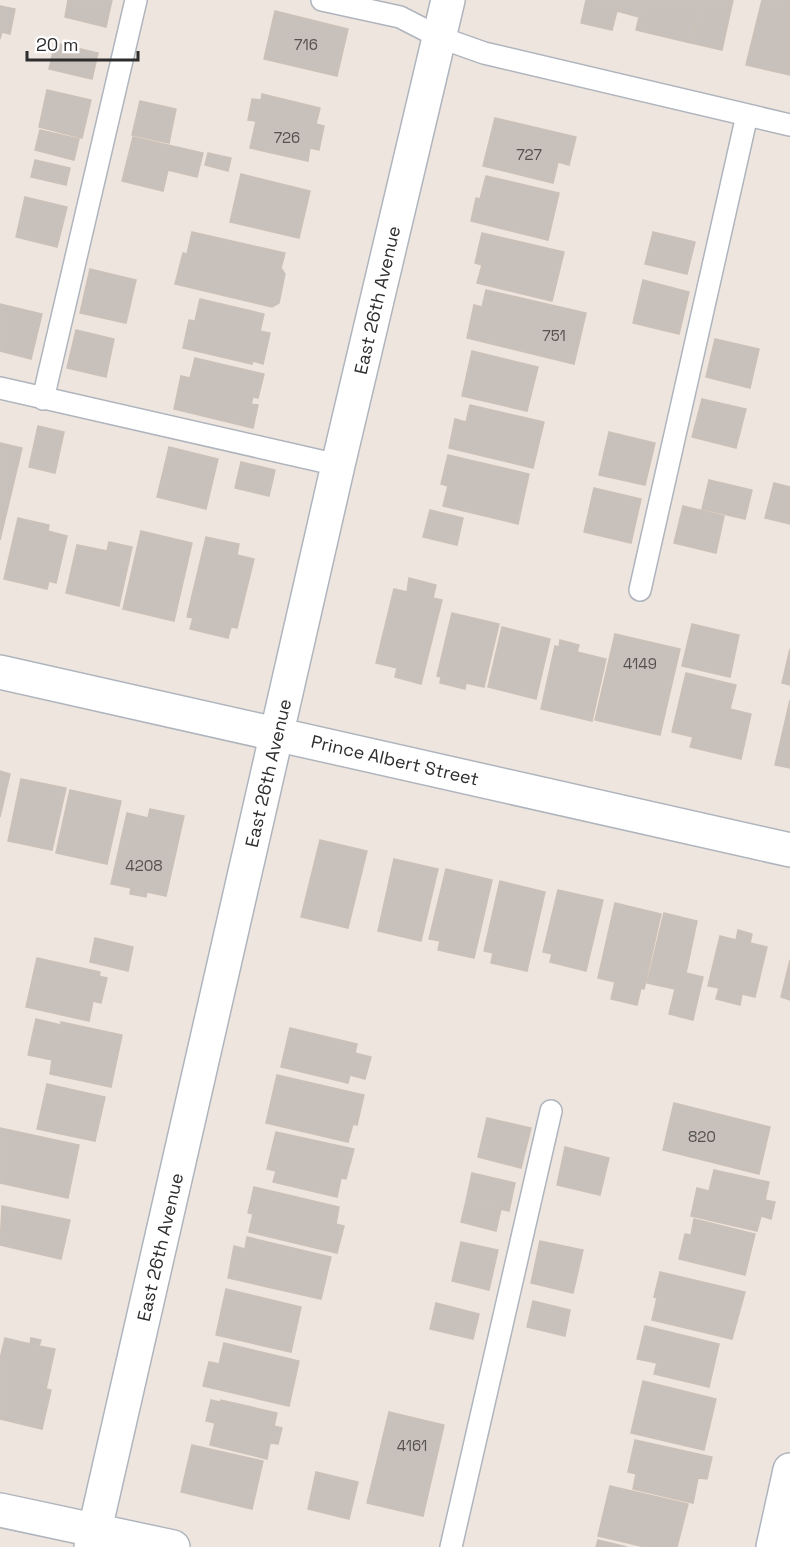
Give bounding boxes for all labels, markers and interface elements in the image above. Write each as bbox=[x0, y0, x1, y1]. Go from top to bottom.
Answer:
scale bar bbox=[27, 24, 138, 62]
text: 20 m bbox=[36, 33, 79, 56]
house number: 716 bbox=[294, 35, 318, 54]
house number: 726 bbox=[274, 128, 300, 147]
house number: 727 bbox=[516, 145, 542, 164]
street label: East 26th Avenue bbox=[349, 223, 405, 377]
house number: 751 bbox=[542, 326, 566, 345]
house number: 4149 bbox=[623, 654, 657, 673]
street label: East 26th Avenue bbox=[240, 696, 296, 850]
street label: Prince Albert Street bbox=[309, 729, 481, 791]
house number: 4208 bbox=[125, 856, 163, 875]
house number: 820 bbox=[688, 1127, 716, 1146]
street label: East 26th Avenue bbox=[132, 1170, 188, 1324]
house number: 4161 bbox=[397, 1436, 427, 1455]

